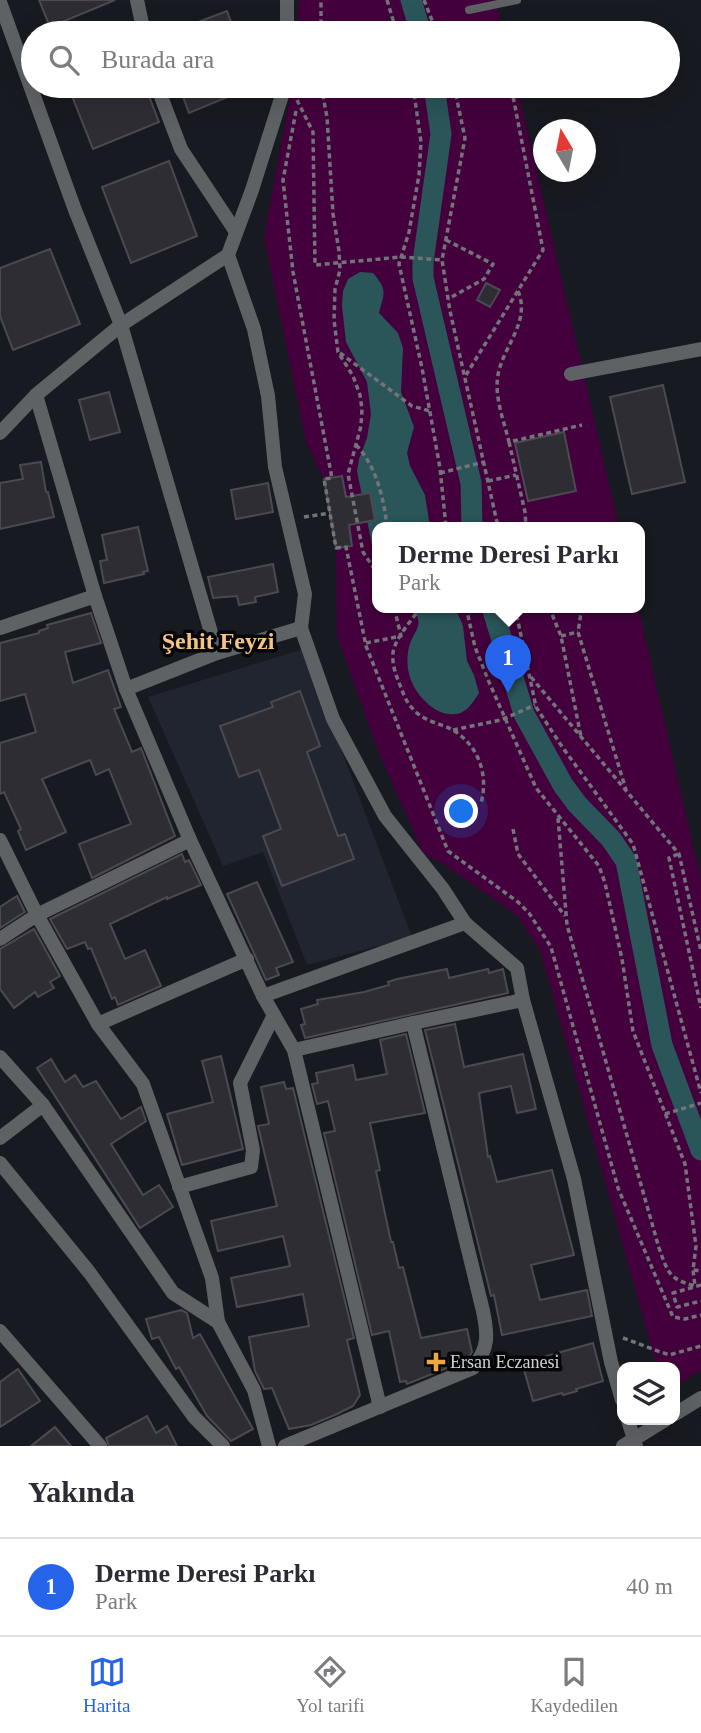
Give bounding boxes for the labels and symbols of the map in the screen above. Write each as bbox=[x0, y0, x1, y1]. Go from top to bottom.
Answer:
north arrow bbox=[533, 119, 596, 182]
district label: Şehit Feyzi bbox=[162, 628, 275, 654]
pin: 1 bbox=[485, 635, 531, 693]
your location bbox=[444, 794, 478, 828]
place label: Ersan Eczanesi bbox=[450, 1352, 559, 1372]
marker: Ersan Eczanesi bbox=[428, 1354, 444, 1370]

